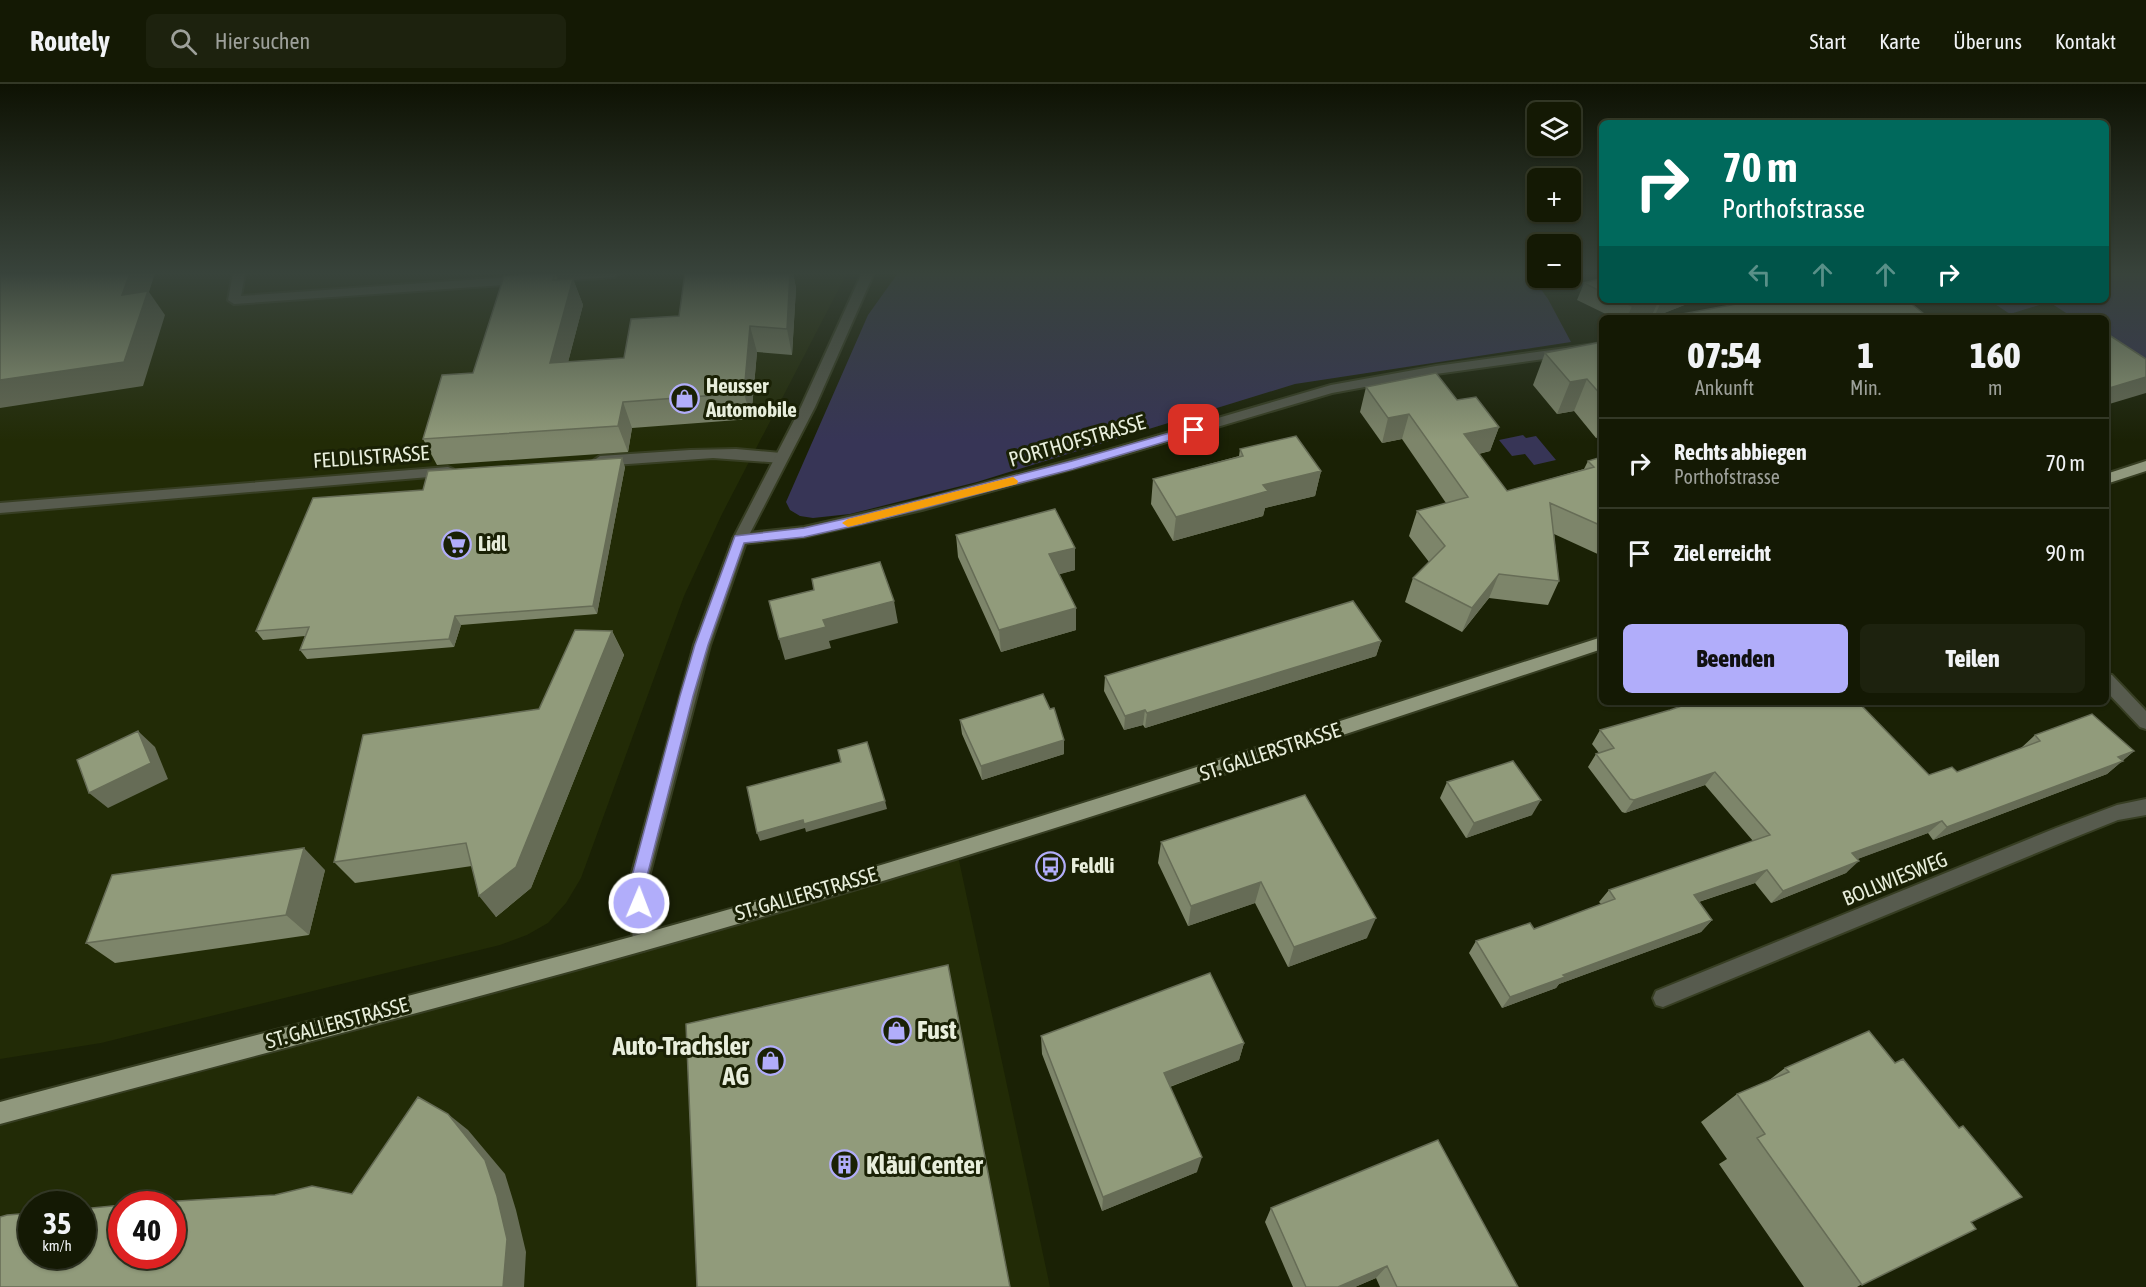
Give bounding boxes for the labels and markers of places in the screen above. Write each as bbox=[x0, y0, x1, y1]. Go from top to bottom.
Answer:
place label: Heusser Automobile bbox=[705, 373, 797, 421]
shop icon: Heusser Automobile bbox=[669, 382, 701, 414]
pin bbox=[1168, 404, 1219, 455]
supermarket icon: Lidl bbox=[441, 528, 473, 560]
place label: Lidl bbox=[478, 531, 507, 555]
bus stop icon: Feldli bbox=[1034, 850, 1066, 882]
place label: Feldli bbox=[1071, 853, 1114, 877]
shop icon: Fust bbox=[880, 1014, 912, 1046]
place label: Fust bbox=[917, 1015, 957, 1045]
place label: Auto-Trachsler AG bbox=[611, 1031, 750, 1091]
shop icon: Auto-Trachsler AG bbox=[754, 1045, 786, 1077]
building icon: Kläui Center bbox=[829, 1149, 861, 1181]
place label: Kläui Center bbox=[866, 1150, 984, 1180]

